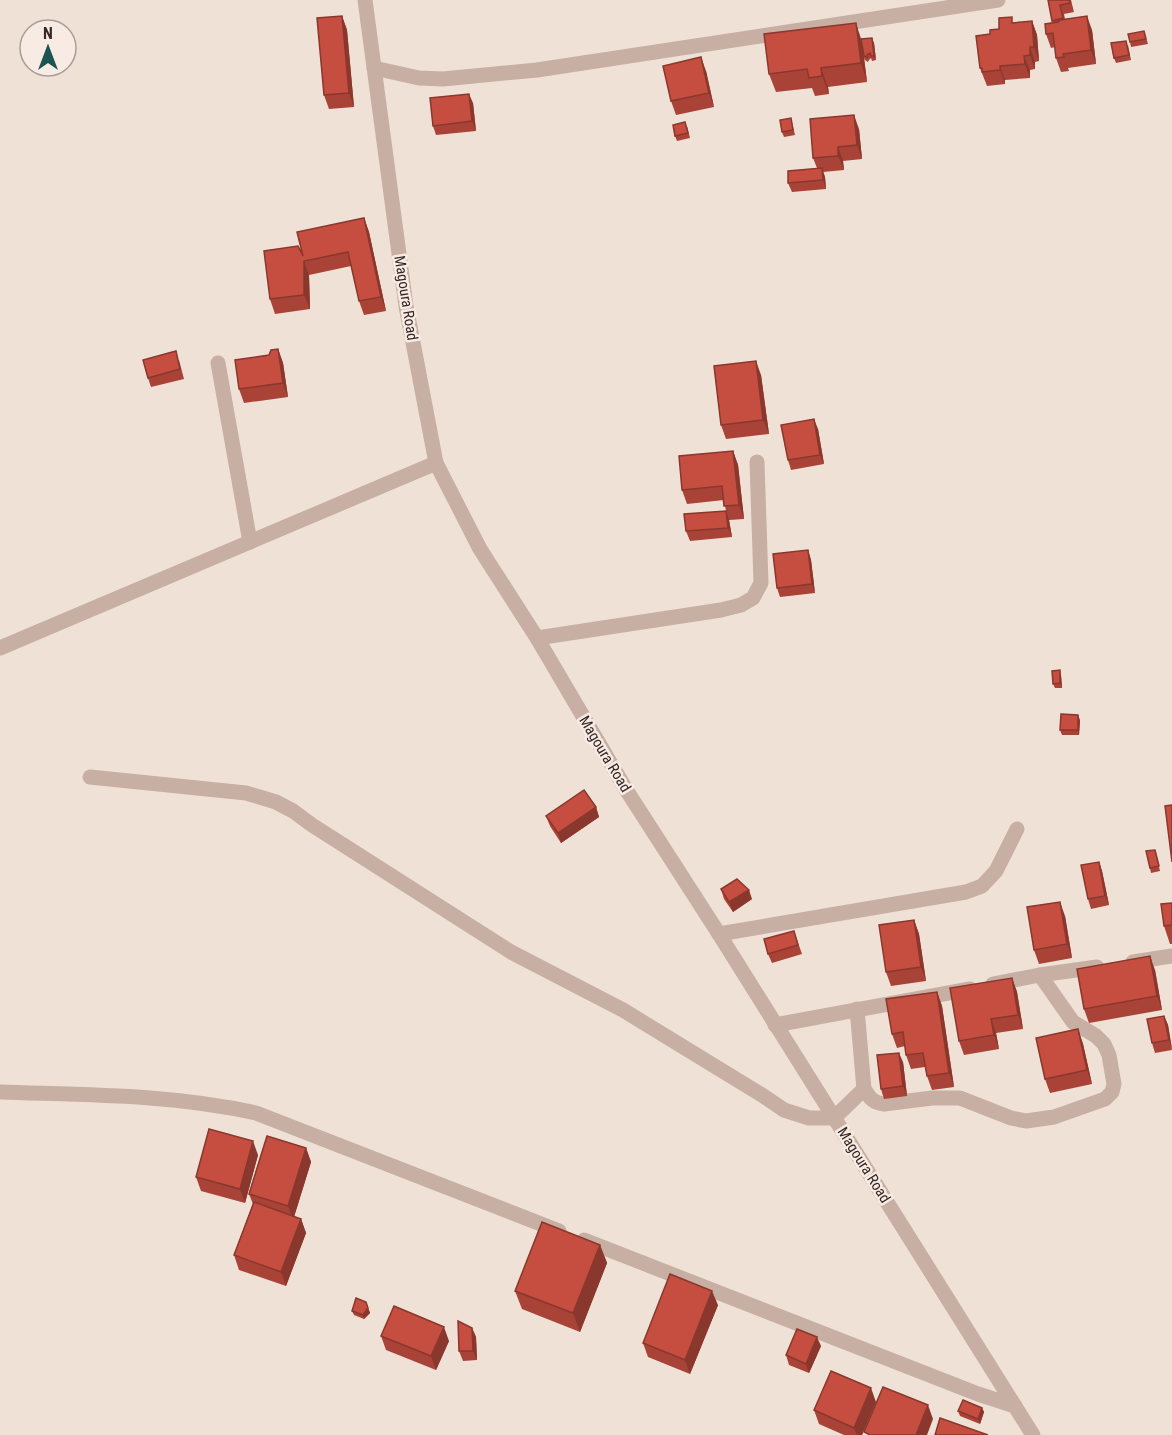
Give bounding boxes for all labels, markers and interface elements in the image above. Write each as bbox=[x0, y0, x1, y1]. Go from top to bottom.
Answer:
north arrow bbox=[18, 18, 78, 78]
text: N bbox=[43, 24, 53, 43]
street label: Magoura Road bbox=[390, 254, 422, 342]
street label: Magoura Road bbox=[575, 713, 635, 795]
street label: Magoura Road bbox=[834, 1124, 894, 1206]

